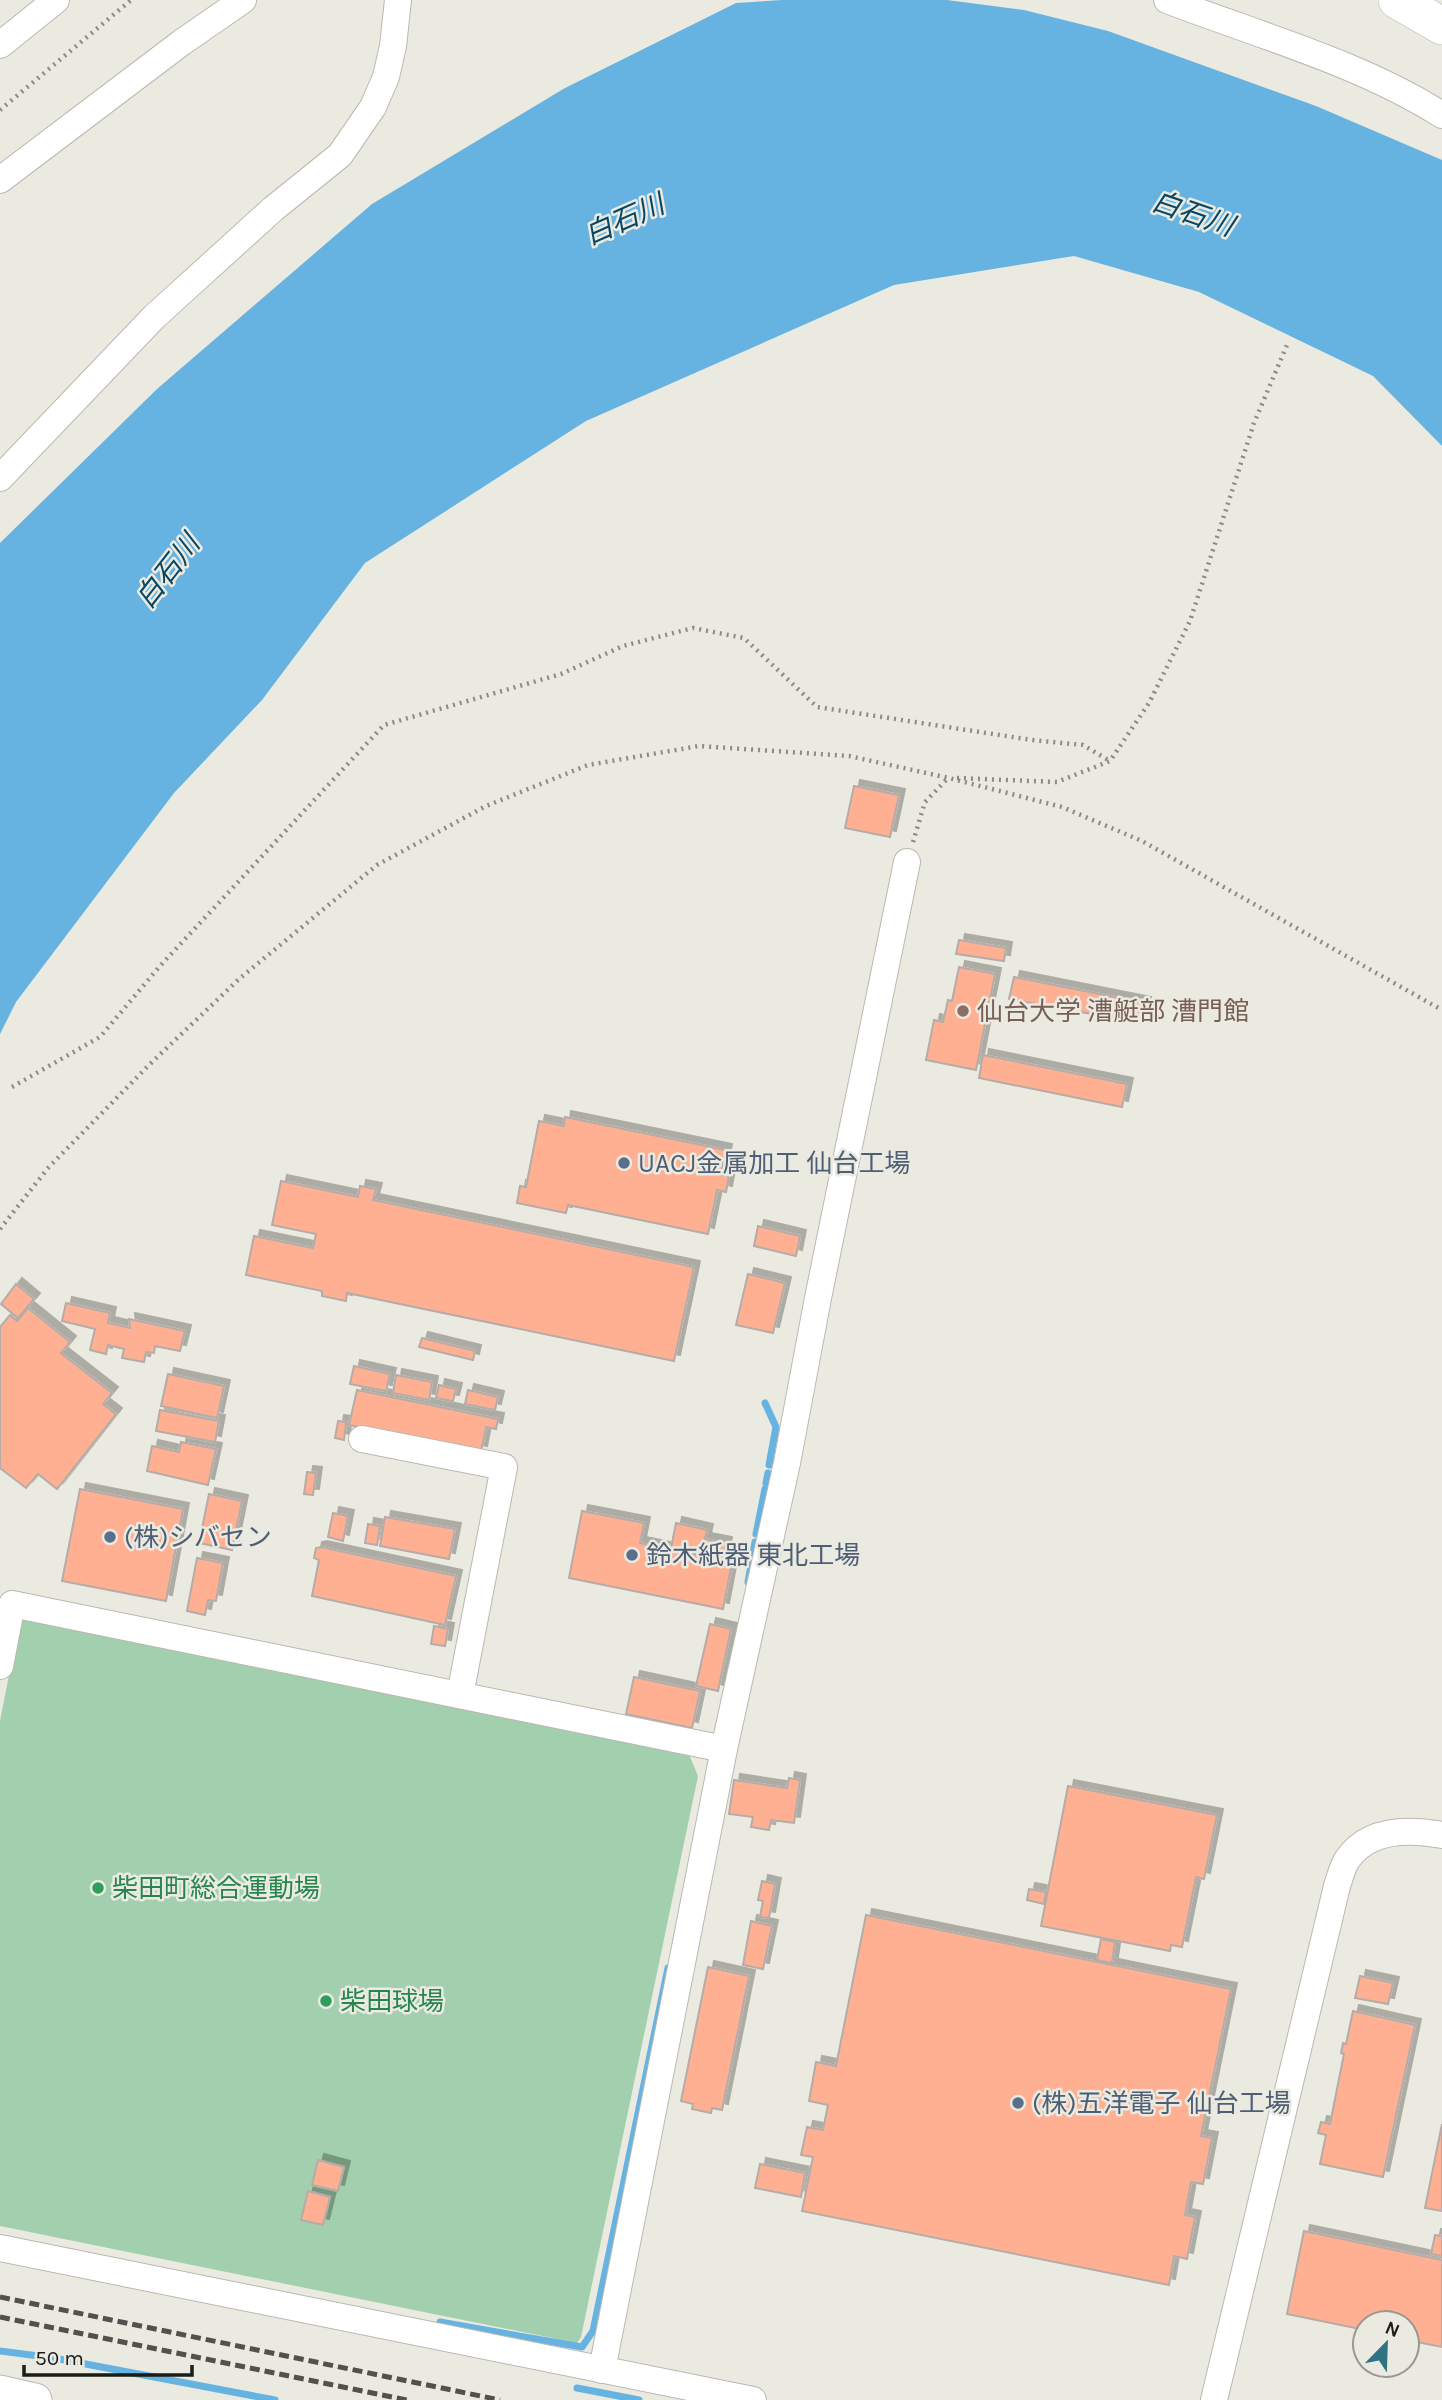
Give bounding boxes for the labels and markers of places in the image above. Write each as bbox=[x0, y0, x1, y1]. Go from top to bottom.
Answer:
place label: 仙台大学 漕艇部 漕門館 bbox=[977, 996, 1249, 1027]
marker: 仙台大学 漕艇部 漕門館 bbox=[955, 1003, 971, 1019]
place label: UACJ金属加工 仙台工場 bbox=[638, 1148, 911, 1179]
marker: UACJ金属加工 仙台工場 bbox=[616, 1155, 632, 1171]
place label: (株)シバセン bbox=[124, 1522, 272, 1553]
marker: (株)シバセン bbox=[102, 1529, 118, 1545]
place label: 鈴木紙器 東北工場 bbox=[646, 1540, 860, 1571]
marker: 鈴木紙器 東北工場 bbox=[624, 1547, 640, 1563]
place label: 柴田町総合運動場 bbox=[112, 1873, 320, 1904]
marker: 柴田町総合運動場 bbox=[90, 1880, 106, 1896]
place label: 柴田球場 bbox=[340, 1986, 444, 2017]
marker: 柴田球場 bbox=[318, 1993, 334, 2009]
place label: (株)五洋電子 仙台工場 bbox=[1032, 2088, 1291, 2119]
marker: (株)五洋電子 仙台工場 bbox=[1010, 2095, 1026, 2111]

